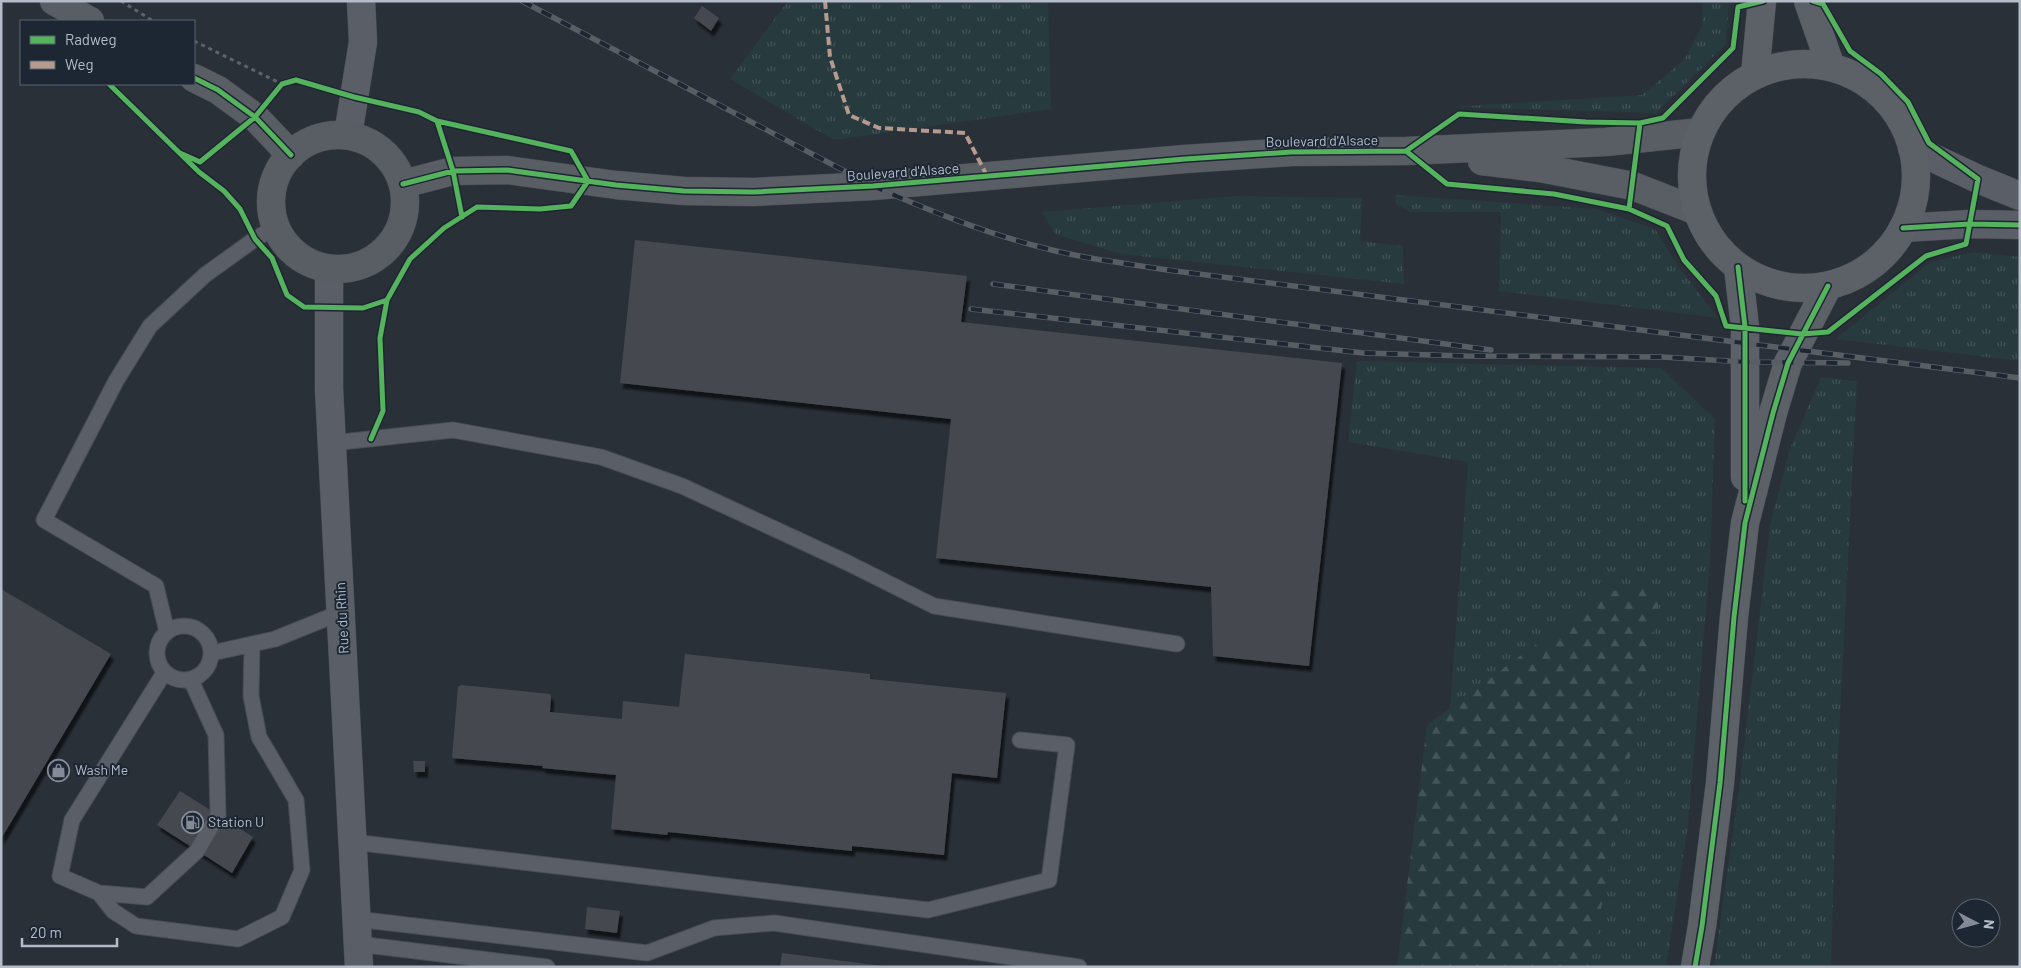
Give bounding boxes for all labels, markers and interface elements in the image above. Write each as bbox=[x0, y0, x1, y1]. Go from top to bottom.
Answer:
legend bbox=[20, 20, 195, 85]
text: Radweg bbox=[65, 30, 117, 48]
text: Weg bbox=[65, 55, 93, 73]
street label: Boulevard d'Alsace bbox=[1266, 131, 1378, 150]
street label: Boulevard d'Alsace bbox=[846, 159, 960, 184]
street label: Rue du Rhin bbox=[331, 582, 352, 654]
shop icon: Wash Me bbox=[47, 758, 71, 782]
place label: Wash Me bbox=[75, 761, 128, 778]
fuel station icon: Station U bbox=[180, 810, 204, 834]
place label: Station U bbox=[208, 813, 264, 830]
north arrow bbox=[1951, 898, 2001, 948]
scale bar bbox=[22, 916, 118, 948]
text: N bbox=[1980, 919, 1998, 930]
text: 20 m bbox=[30, 923, 62, 941]

